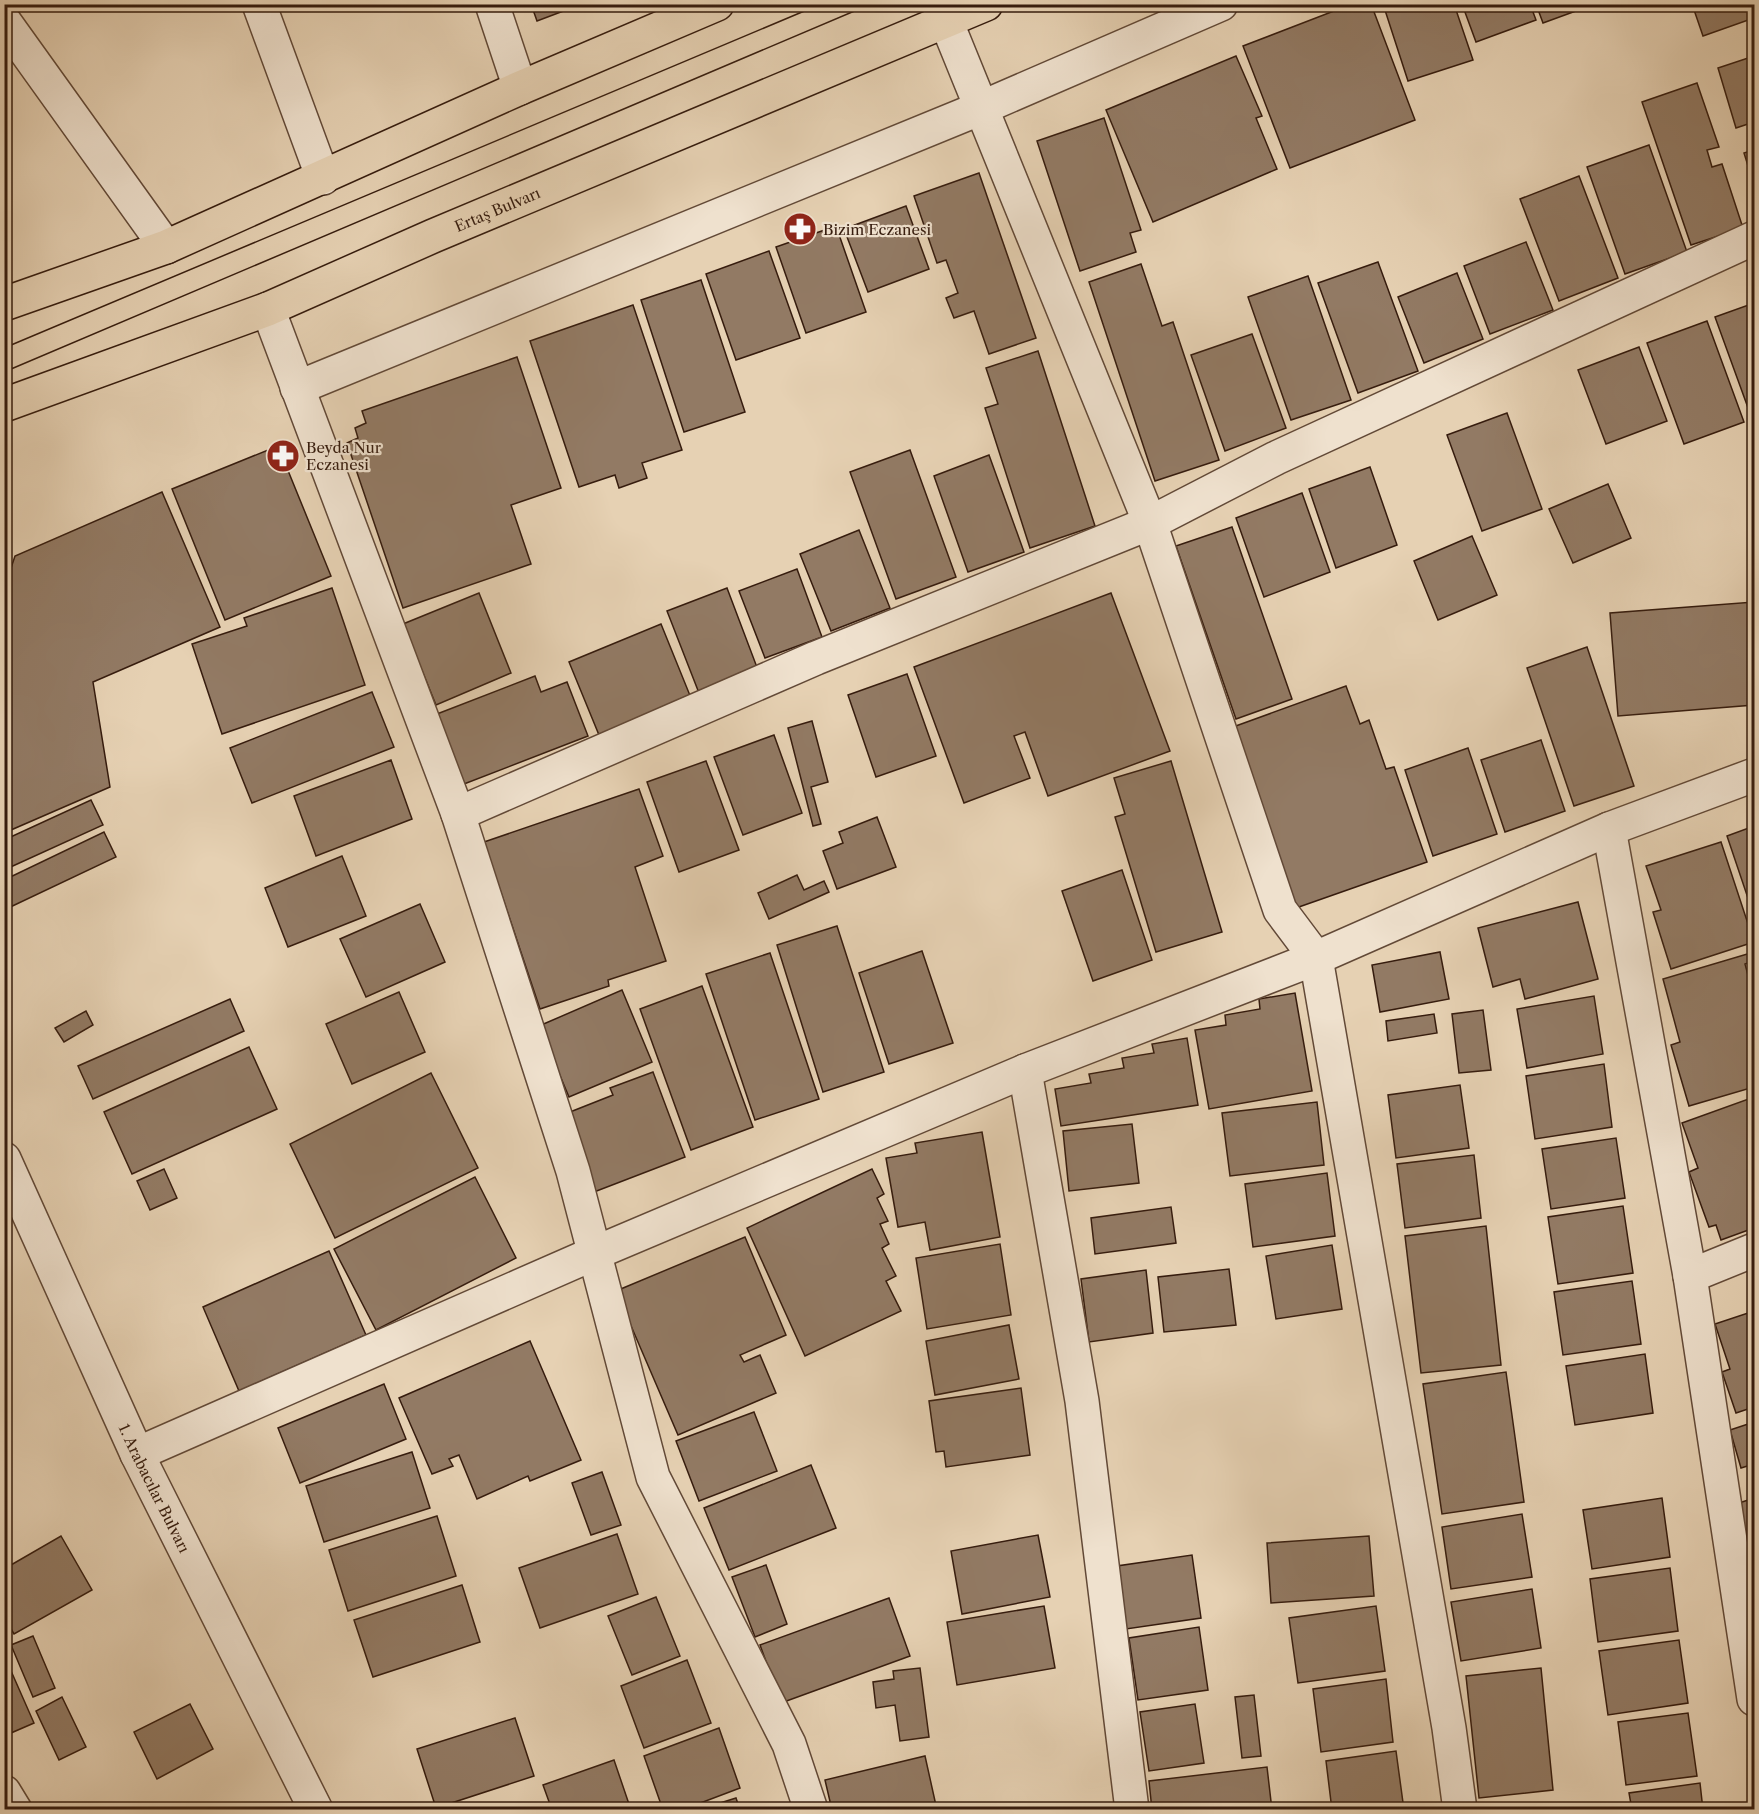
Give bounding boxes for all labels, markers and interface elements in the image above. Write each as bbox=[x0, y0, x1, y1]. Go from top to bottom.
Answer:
street label: Ertaş Bulvarı bbox=[452, 183, 543, 235]
pharmacy icon: Bizim Eczanesi bbox=[782, 211, 818, 247]
place label: Bizim Eczanesi bbox=[823, 220, 931, 239]
pharmacy icon: Beyda Nur Eczanesi bbox=[265, 438, 301, 474]
place label: Beyda Nur Eczanesi bbox=[306, 438, 382, 474]
street label: 1. Arabacılar Bulvarı bbox=[115, 1421, 195, 1556]

